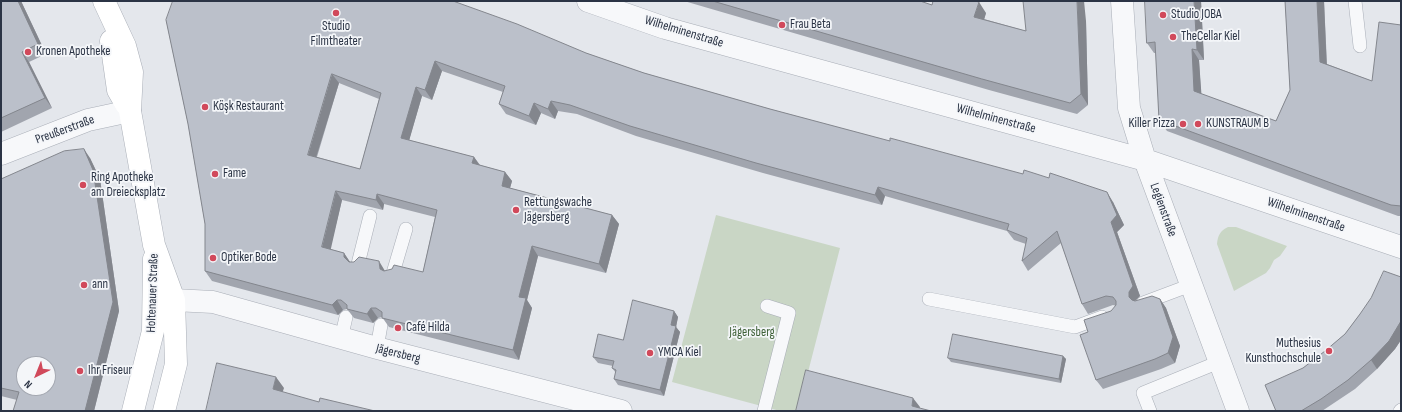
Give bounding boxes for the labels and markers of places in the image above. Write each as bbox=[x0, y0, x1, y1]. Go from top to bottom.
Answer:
place label: Studio JOBA bbox=[1171, 7, 1222, 23]
marker: Studio Filmtheater bbox=[331, 8, 341, 18]
marker: Studio JOBA bbox=[1158, 10, 1168, 20]
place label: Frau Beta bbox=[790, 17, 831, 33]
place label: Studio Filmtheater bbox=[311, 19, 361, 50]
marker: Frau Beta bbox=[777, 20, 787, 30]
place label: TheCellar Kiel bbox=[1181, 29, 1240, 45]
marker: TheCellar Kiel bbox=[1168, 32, 1178, 42]
place label: Kronen Apotheke bbox=[36, 44, 110, 60]
marker: Kronen Apotheke bbox=[23, 47, 33, 57]
place label: Köşk Restaurant bbox=[213, 99, 284, 115]
marker: Köşk Restaurant bbox=[200, 102, 210, 112]
place label: Killer Pizza bbox=[1129, 116, 1175, 132]
place label: KUNSTRAUM B bbox=[1206, 116, 1269, 132]
marker: Killer Pizza bbox=[1178, 119, 1188, 129]
marker: KUNSTRAUM B bbox=[1193, 119, 1203, 129]
place label: Fame bbox=[223, 166, 246, 182]
marker: Fame bbox=[210, 169, 220, 179]
place label: Ring Apotheke am Dreiecksplatz bbox=[91, 170, 165, 201]
marker: Ring Apotheke am Dreiecksplatz bbox=[78, 180, 88, 190]
place label: Rettungswache Jägersberg bbox=[524, 195, 592, 226]
marker: Rettungswache Jägersberg bbox=[511, 205, 521, 215]
place label: Optiker Bode bbox=[221, 250, 277, 266]
marker: Optiker Bode bbox=[208, 253, 218, 263]
place label: ann bbox=[92, 277, 108, 293]
marker: ann bbox=[79, 280, 89, 290]
place label: Café Hilda bbox=[406, 320, 450, 336]
marker: Café Hilda bbox=[393, 323, 403, 333]
place label: Muthesius Kunsthochschule bbox=[1245, 336, 1321, 367]
place label: YMCA Kiel bbox=[658, 345, 701, 361]
marker: Muthesius Kunsthochschule bbox=[1324, 346, 1334, 356]
marker: YMCA Kiel bbox=[645, 348, 655, 358]
place label: Ihr Friseur bbox=[88, 363, 132, 379]
marker: Ihr Friseur bbox=[75, 366, 85, 376]

